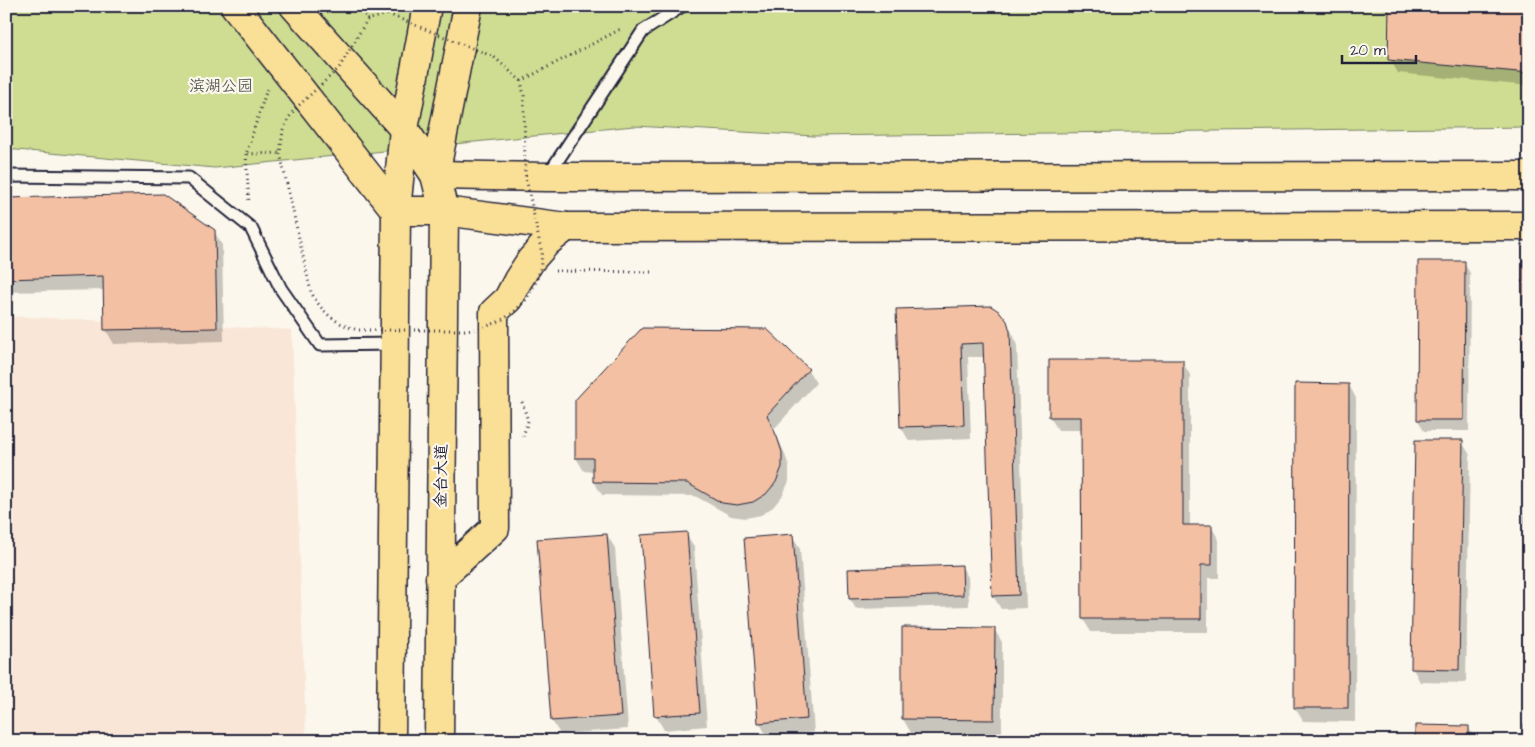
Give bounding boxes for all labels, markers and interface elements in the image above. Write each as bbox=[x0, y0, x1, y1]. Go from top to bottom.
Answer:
scale bar bbox=[1342, 32, 1416, 64]
text: 20 m bbox=[1350, 40, 1386, 61]
park label: 滨湖公园 bbox=[189, 75, 253, 97]
street label: 金台大道 bbox=[429, 444, 453, 508]

